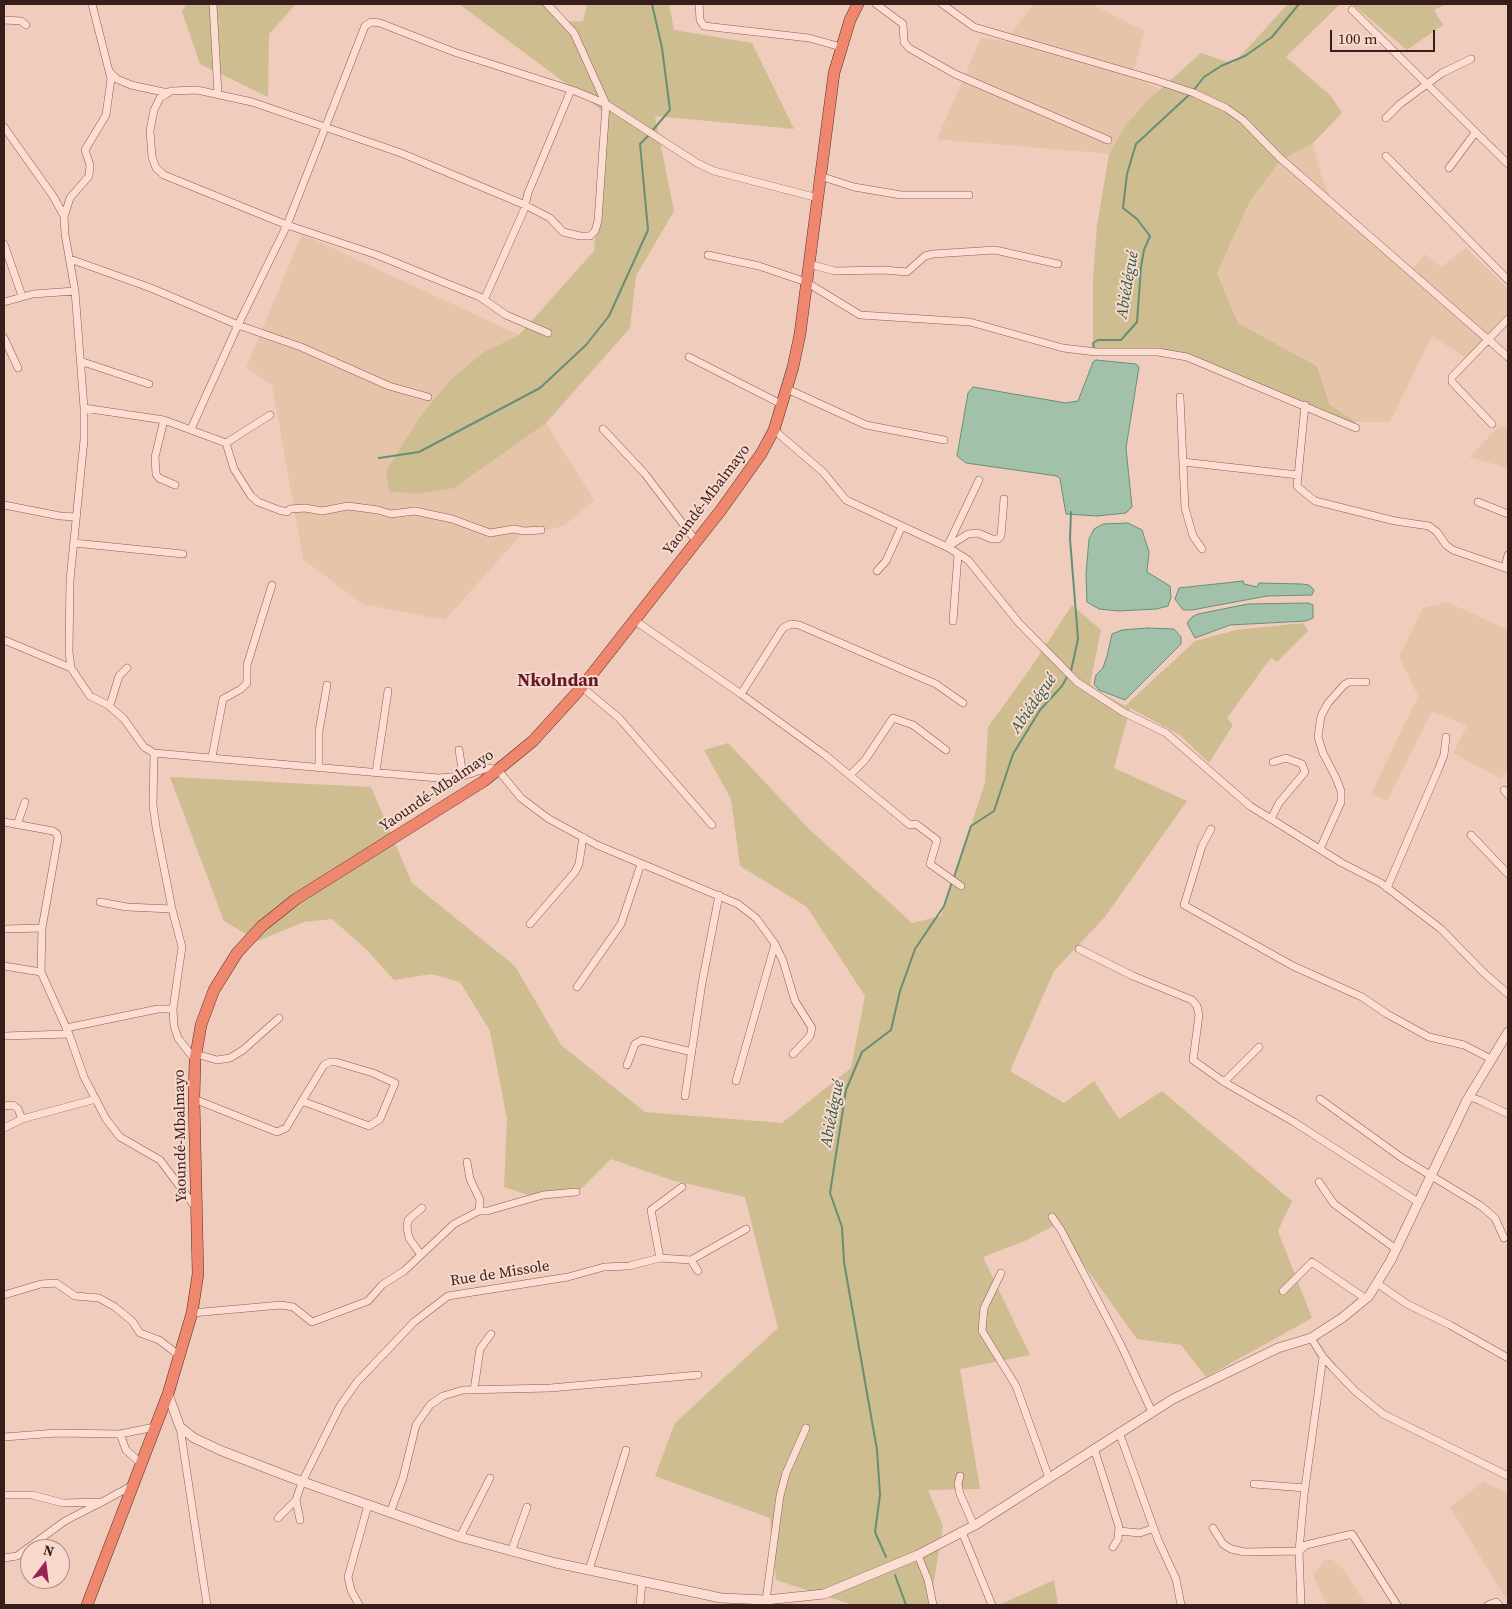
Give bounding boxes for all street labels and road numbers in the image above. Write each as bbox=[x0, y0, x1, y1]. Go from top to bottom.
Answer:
street label: Yaoundé-Mbalmayo bbox=[660, 441, 754, 559]
street label: Yaoundé-Mbalmayo bbox=[377, 746, 497, 836]
street label: Yaoundé-Mbalmayo bbox=[171, 1069, 191, 1203]
street label: Rue de Missole bbox=[449, 1257, 551, 1291]

